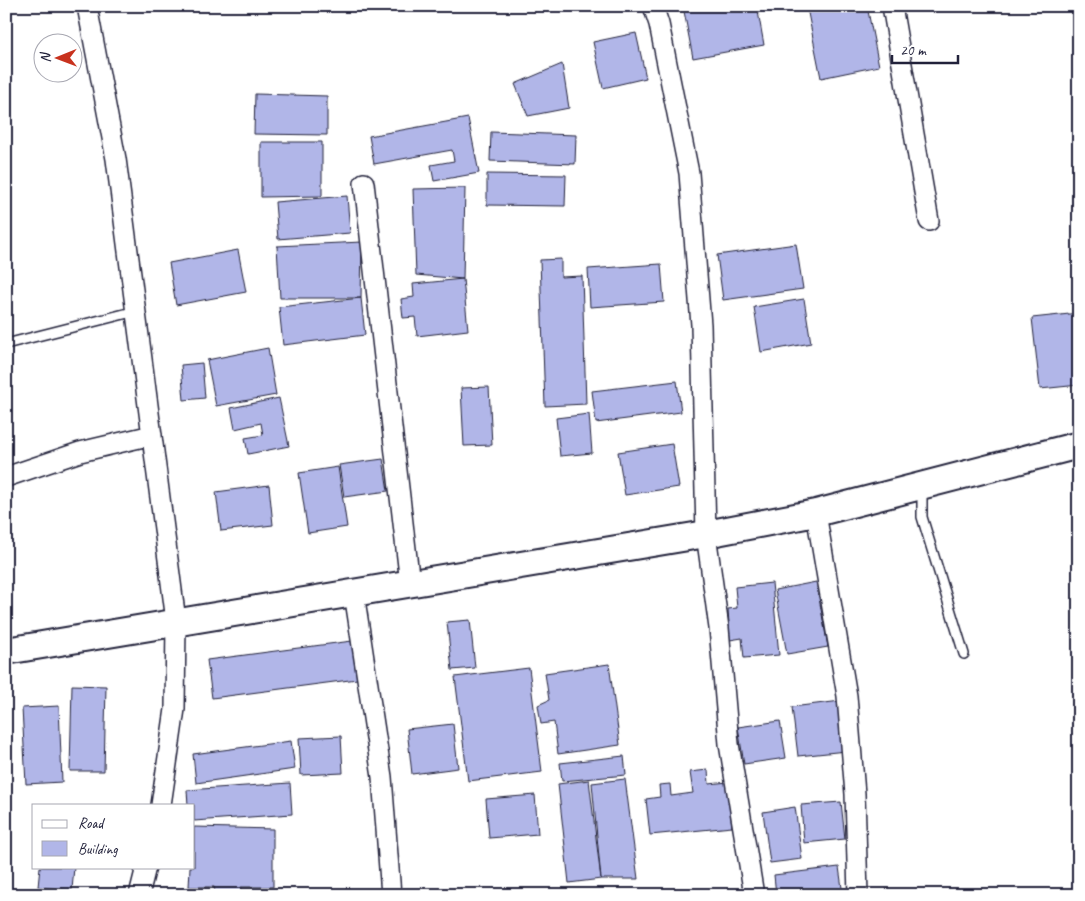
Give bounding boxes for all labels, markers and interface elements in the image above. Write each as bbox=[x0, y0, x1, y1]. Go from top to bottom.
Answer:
north arrow bbox=[32, 32, 82, 82]
scale bar bbox=[892, 32, 959, 64]
text: 20 m bbox=[900, 41, 927, 60]
text: N bbox=[37, 51, 54, 63]
legend bbox=[32, 804, 195, 868]
text: Road bbox=[78, 814, 105, 833]
text: Building bbox=[78, 840, 118, 859]

